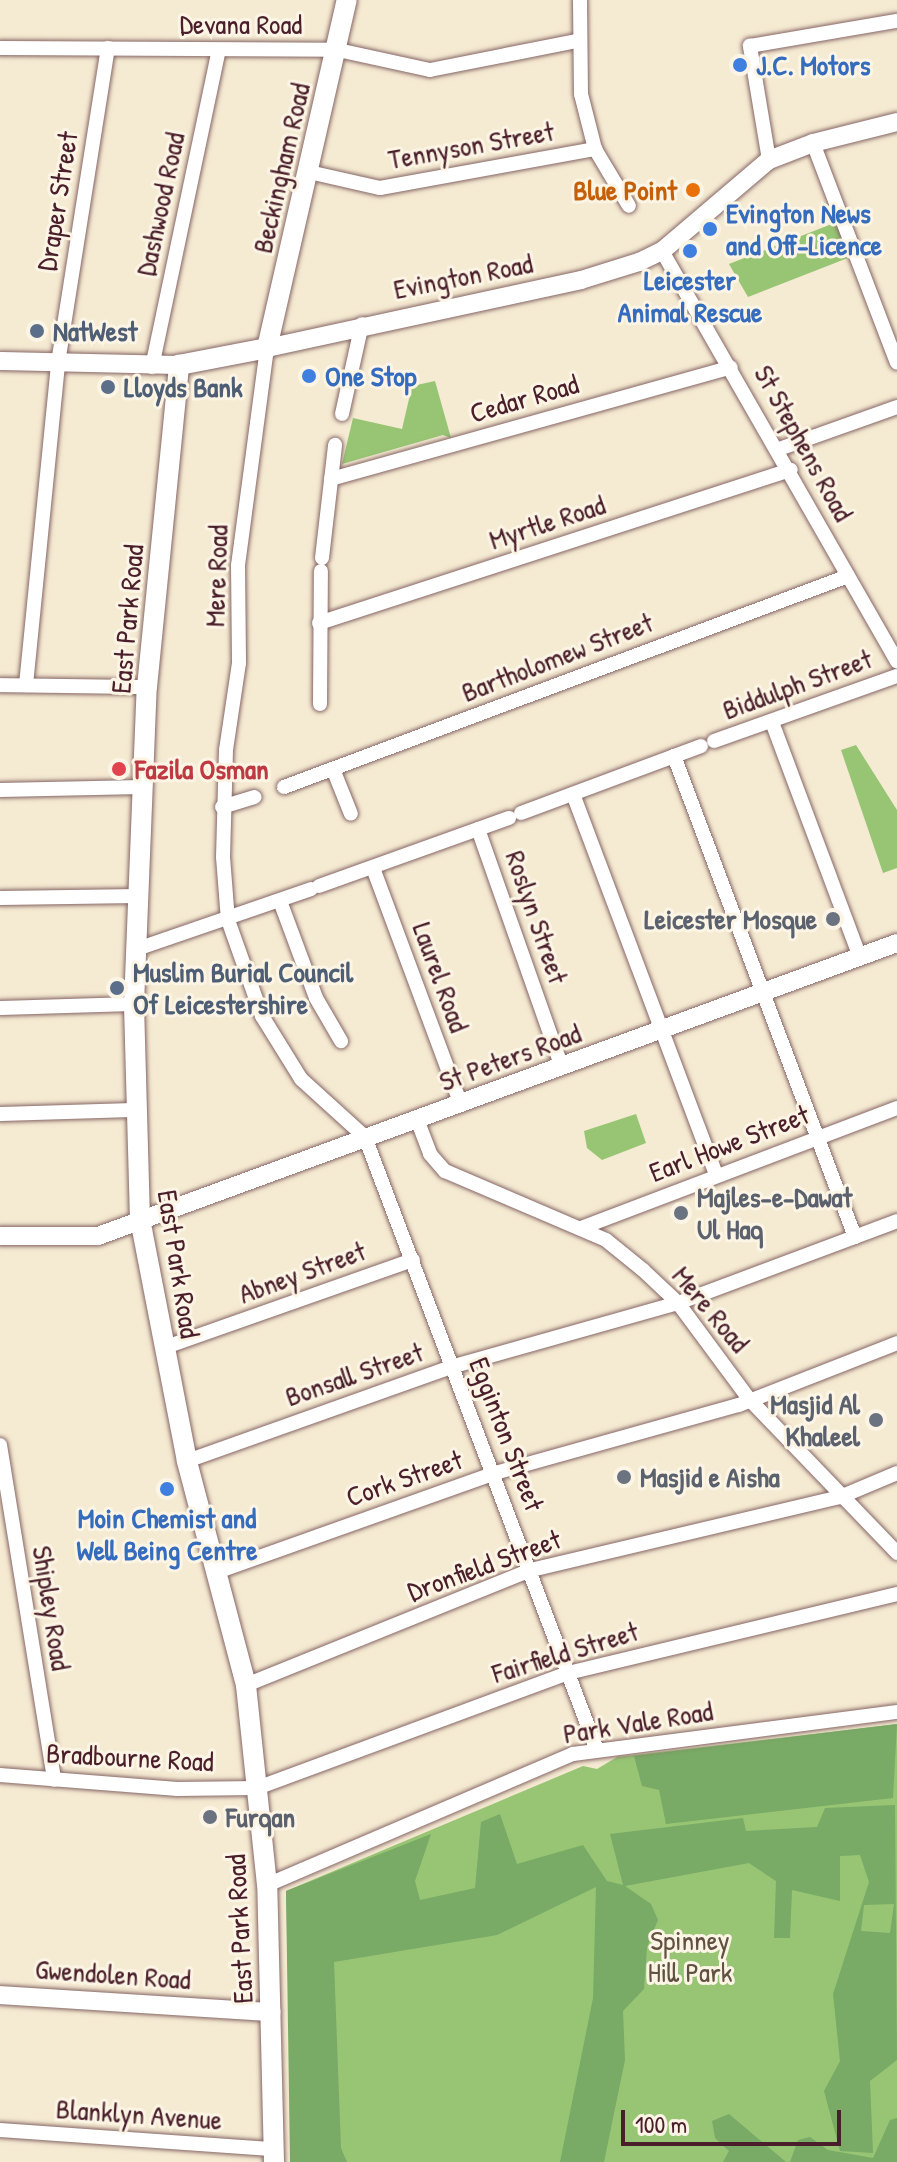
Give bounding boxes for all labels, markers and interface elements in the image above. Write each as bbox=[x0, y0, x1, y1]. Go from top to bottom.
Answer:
street label: Devana Road bbox=[180, 7, 302, 41]
place label: J.C. Motors bbox=[756, 48, 871, 82]
marker: J.C. Motors bbox=[731, 56, 749, 74]
street label: Beckingham Road bbox=[245, 80, 317, 256]
street label: Tennyson Street bbox=[385, 114, 557, 176]
street label: Draper Street bbox=[29, 129, 85, 273]
street label: Dashwood Road bbox=[128, 129, 192, 279]
place label: Blue Point bbox=[573, 173, 677, 207]
marker: Blue Point bbox=[684, 181, 702, 199]
place label: Evington News and Off-Licence bbox=[726, 196, 882, 262]
marker: Evington News and Off-Licence bbox=[701, 220, 719, 238]
marker: Leicester Animal Rescue bbox=[681, 242, 699, 260]
street label: Evington Road bbox=[391, 246, 535, 306]
place label: Leicester Animal Rescue bbox=[618, 263, 762, 329]
place label: NatWest bbox=[53, 314, 137, 348]
marker: NatWest bbox=[28, 322, 46, 340]
place label: One Stop bbox=[325, 359, 417, 393]
street label: St Stephens Road bbox=[747, 359, 861, 527]
street label: Cedar Road bbox=[466, 366, 582, 430]
marker: One Stop bbox=[300, 367, 318, 385]
place label: Lloyds Bank bbox=[124, 370, 243, 404]
marker: Lloyds Bank bbox=[99, 378, 117, 396]
street label: Myrtle Road bbox=[485, 488, 609, 556]
street label: Mere Road bbox=[197, 524, 235, 628]
street label: East Park Road bbox=[104, 543, 150, 695]
street label: Bartholomew Street bbox=[457, 605, 657, 709]
street label: Biddulph Street bbox=[718, 641, 876, 727]
place label: Fazila Osman bbox=[135, 752, 269, 786]
marker: Fazila Osman bbox=[110, 760, 128, 778]
street label: Roslyn Street bbox=[499, 846, 575, 988]
place label: Leicester Mosque bbox=[644, 902, 817, 936]
marker: Leicester Mosque bbox=[824, 910, 842, 928]
street label: Laurel Road bbox=[406, 918, 476, 1036]
place label: Muslim Burial Council Of Leicestershire bbox=[133, 955, 353, 1021]
marker: Muslim Burial Council Of Leicestershire bbox=[108, 979, 126, 997]
street label: St Peters Road bbox=[435, 1016, 585, 1098]
street label: Earl Howe Street bbox=[644, 1097, 814, 1189]
place label: Majles-e-Dawat Ul Haq bbox=[697, 1180, 852, 1246]
street label: East Park Road bbox=[151, 1188, 207, 1340]
marker: Majles-e-Dawat Ul Haq bbox=[672, 1204, 690, 1222]
street label: Abney Street bbox=[234, 1234, 370, 1310]
street label: Mere Road bbox=[665, 1259, 757, 1359]
street label: Bonsall Street bbox=[281, 1335, 427, 1413]
street label: Egginton Street bbox=[462, 1353, 552, 1515]
place label: Masjid Al Khaleel bbox=[770, 1387, 860, 1453]
marker: Masjid Al Khaleel bbox=[867, 1411, 885, 1429]
street label: Cork Street bbox=[341, 1442, 467, 1514]
place label: Masjid e Aisha bbox=[640, 1460, 780, 1494]
marker: Masjid e Aisha bbox=[615, 1468, 633, 1486]
marker: Moin Chemist and Well Being Centre bbox=[158, 1480, 176, 1498]
place label: Moin Chemist and Well Being Centre bbox=[77, 1501, 257, 1567]
street label: Dronfield Street bbox=[403, 1522, 565, 1608]
street label: Shipley Road bbox=[26, 1543, 78, 1673]
street label: Fairfield Street bbox=[488, 1614, 642, 1690]
street label: Park Vale Road bbox=[561, 1694, 715, 1750]
street label: Bradbourne Road bbox=[45, 1736, 215, 1778]
place label: Furqan bbox=[226, 1800, 295, 1834]
marker: Furqan bbox=[201, 1808, 219, 1826]
street label: East Park Road bbox=[218, 1854, 260, 2004]
park label: Spinney Hill Park bbox=[648, 1923, 732, 1989]
street label: Gwendolen Road bbox=[34, 1952, 192, 1996]
street label: Blanklyn Avenue bbox=[55, 2091, 223, 2137]
scale bar bbox=[625, 2094, 845, 2144]
text: 100 m bbox=[635, 2108, 687, 2140]

